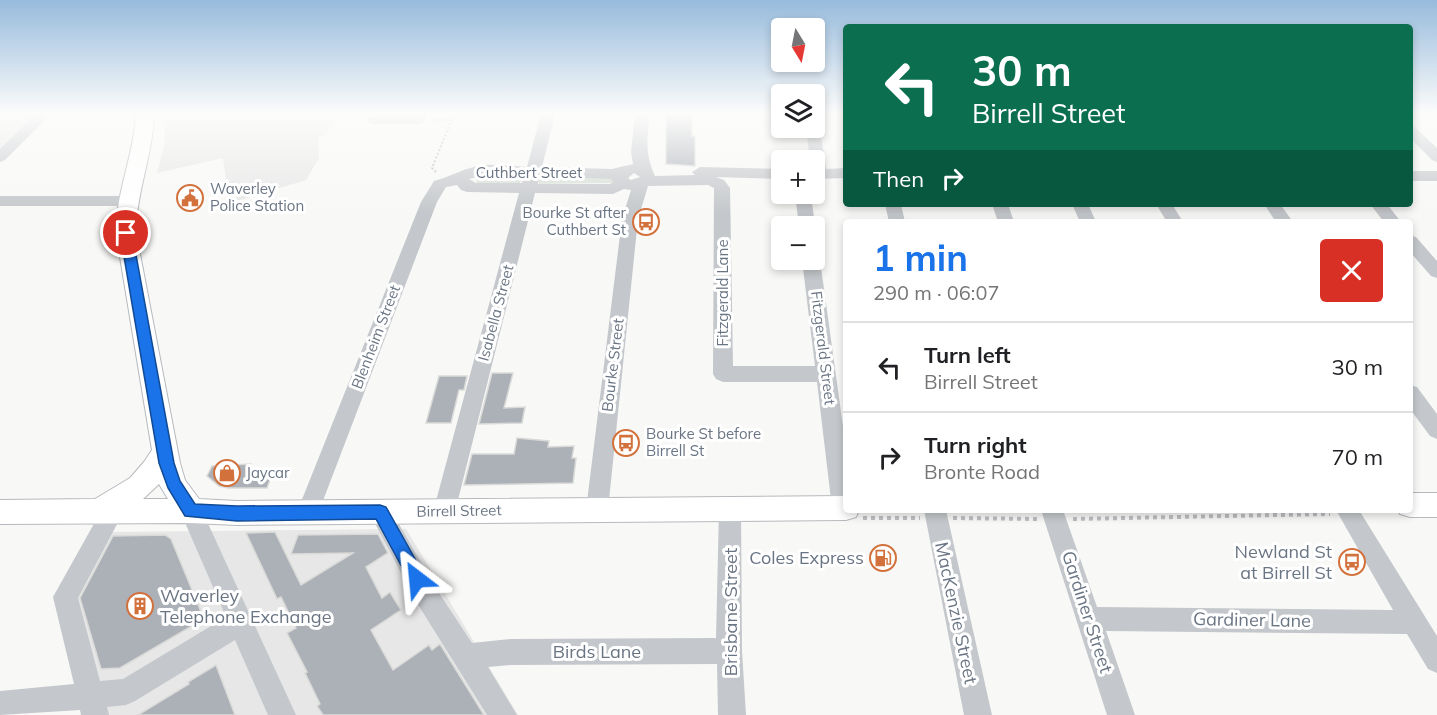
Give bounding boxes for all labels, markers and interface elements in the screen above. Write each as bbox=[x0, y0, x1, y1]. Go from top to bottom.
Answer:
north arrow bbox=[771, 18, 825, 72]
map controls bbox=[771, 18, 825, 270]
text: 30 m bbox=[972, 44, 1072, 97]
icon: left bbox=[873, 48, 951, 126]
button: layers bbox=[771, 84, 825, 138]
text: Birrell Street bbox=[972, 96, 1125, 130]
button: + bbox=[771, 150, 825, 204]
icon: right bbox=[936, 162, 969, 195]
street label: Cuthbert Street bbox=[476, 163, 582, 182]
text: Then bbox=[873, 165, 924, 193]
place label: Waverley Police Station bbox=[210, 179, 304, 215]
public building icon: Waverley Police Station bbox=[175, 183, 205, 213]
place label: Bourke St after Cuthbert St bbox=[523, 203, 627, 239]
pin bbox=[100, 207, 151, 258]
bus stop icon: Bourke St after Cuthbert St bbox=[631, 207, 661, 237]
icon: arrive bbox=[109, 216, 142, 249]
button: − bbox=[771, 216, 825, 270]
text: 1 min bbox=[873, 235, 968, 280]
street label: Fitzgerald Lane bbox=[713, 239, 732, 347]
button: close bbox=[1320, 239, 1383, 302]
street label: Isabella Street bbox=[474, 263, 518, 363]
text: 290 m · 06:07 bbox=[873, 280, 999, 305]
street label: Blenheim Street bbox=[347, 282, 404, 391]
street label: Fitzgerald Street bbox=[807, 290, 840, 406]
street label: Bourke Street bbox=[597, 317, 628, 413]
text: Turn left bbox=[924, 341, 1011, 369]
icon: left bbox=[873, 351, 906, 384]
text: 30 m bbox=[1332, 353, 1383, 381]
text: Birrell Street bbox=[924, 369, 1038, 394]
place label: Bourke St before Birrell St bbox=[646, 424, 761, 460]
bus stop icon: Bourke St before Birrell St bbox=[611, 428, 641, 458]
text: Turn right bbox=[924, 431, 1027, 459]
icon: right bbox=[873, 441, 906, 474]
text: 70 m bbox=[1332, 443, 1383, 471]
shop icon: Jaycar bbox=[212, 458, 242, 488]
text: Bronte Road bbox=[924, 459, 1040, 484]
place label: Jaycar bbox=[246, 463, 290, 482]
street label: Birrell Street bbox=[416, 500, 502, 521]
street label: MacKenzie Street bbox=[930, 540, 983, 686]
place label: Newland St at Birrell St bbox=[1235, 540, 1332, 584]
fuel station icon: Coles Express bbox=[868, 543, 898, 573]
place label: Coles Express bbox=[749, 546, 864, 569]
position arrow bbox=[385, 547, 449, 611]
bus stop icon: Newland St at Birrell St bbox=[1337, 547, 1367, 577]
street label: Brisbane Street bbox=[719, 548, 742, 676]
street label: Gardiner Street bbox=[1057, 548, 1118, 676]
place label: Waverley Telephone Exchange bbox=[160, 584, 332, 628]
building icon: Waverley Telephone Exchange bbox=[125, 591, 155, 621]
street label: Gardiner Lane bbox=[1193, 607, 1311, 632]
street label: Birds Lane bbox=[553, 640, 641, 663]

